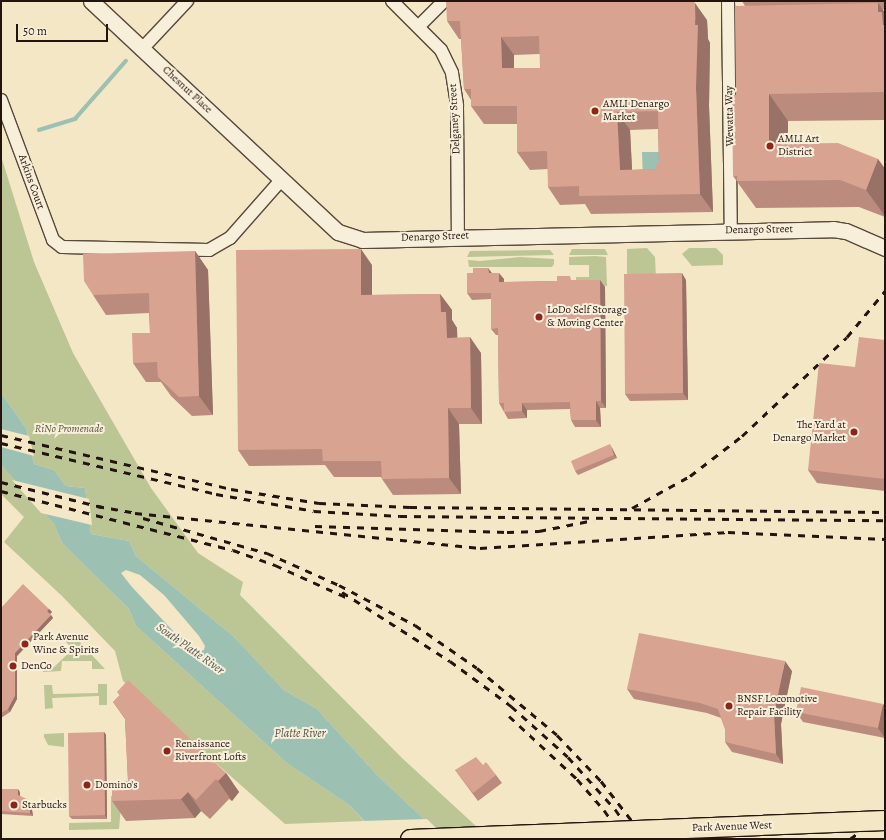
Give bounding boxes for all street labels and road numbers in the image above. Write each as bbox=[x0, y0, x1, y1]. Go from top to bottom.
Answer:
street label: Chesnut Place bbox=[159, 64, 215, 116]
street label: Delganey Street bbox=[447, 83, 463, 155]
street label: Wewatta Way bbox=[723, 85, 737, 147]
street label: Arkins Court bbox=[15, 153, 47, 211]
street label: Denargo Street bbox=[725, 223, 793, 237]
street label: Denargo Street bbox=[401, 229, 469, 245]
street label: Park Avenue West bbox=[692, 819, 772, 835]

